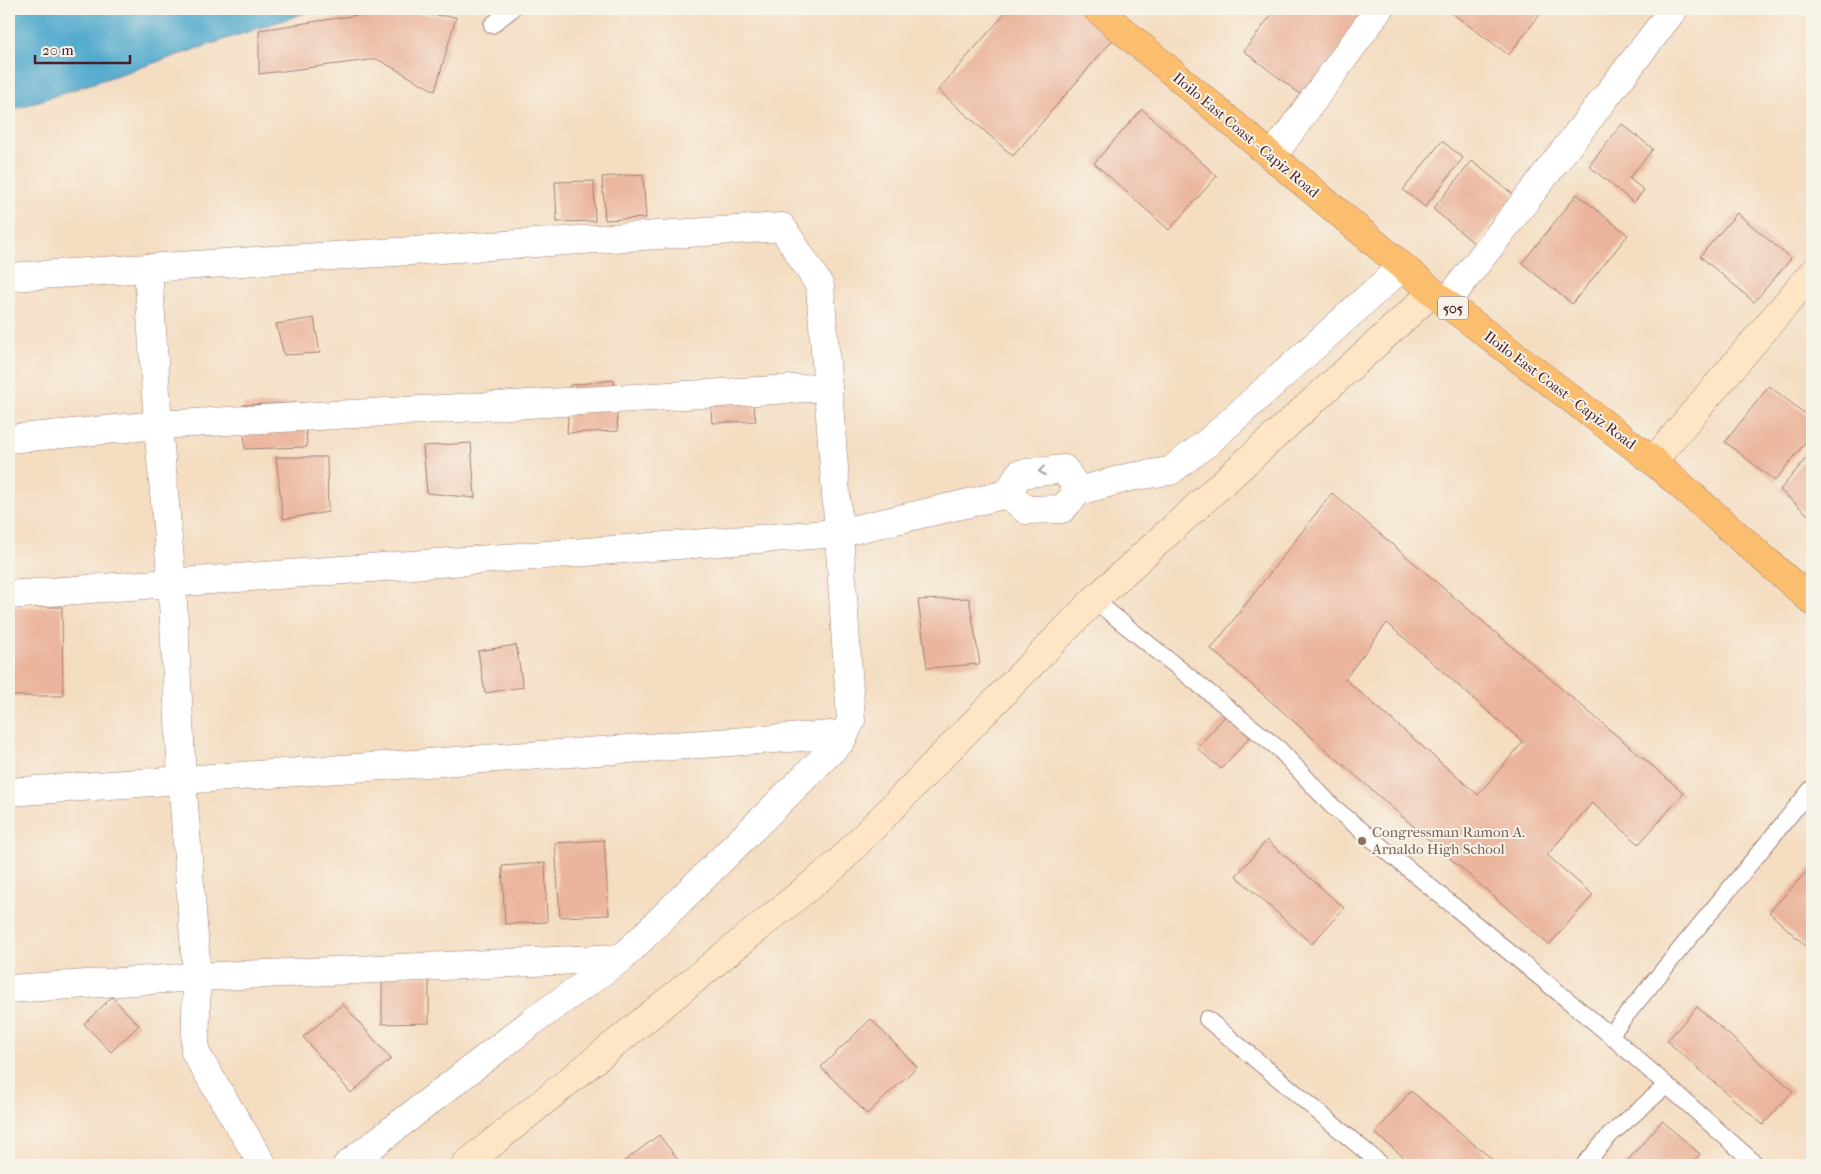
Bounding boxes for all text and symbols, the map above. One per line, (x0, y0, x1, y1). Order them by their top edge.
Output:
scale bar (35, 32, 130, 64)
text: 20 m (42, 41, 74, 59)
street label: Iloilo East Coast - Capiz Road (1169, 68, 1323, 202)
road number: 505 (1438, 296, 1468, 320)
street label: Iloilo East Coast - Capiz Road (1481, 327, 1640, 454)
one-way arrow (1037, 465, 1045, 476)
place label: Congressman Ramon A. Arnaldo High School (1371, 823, 1525, 858)
marker: Congressman Ramon A. Arnaldo High School (1356, 835, 1368, 847)

